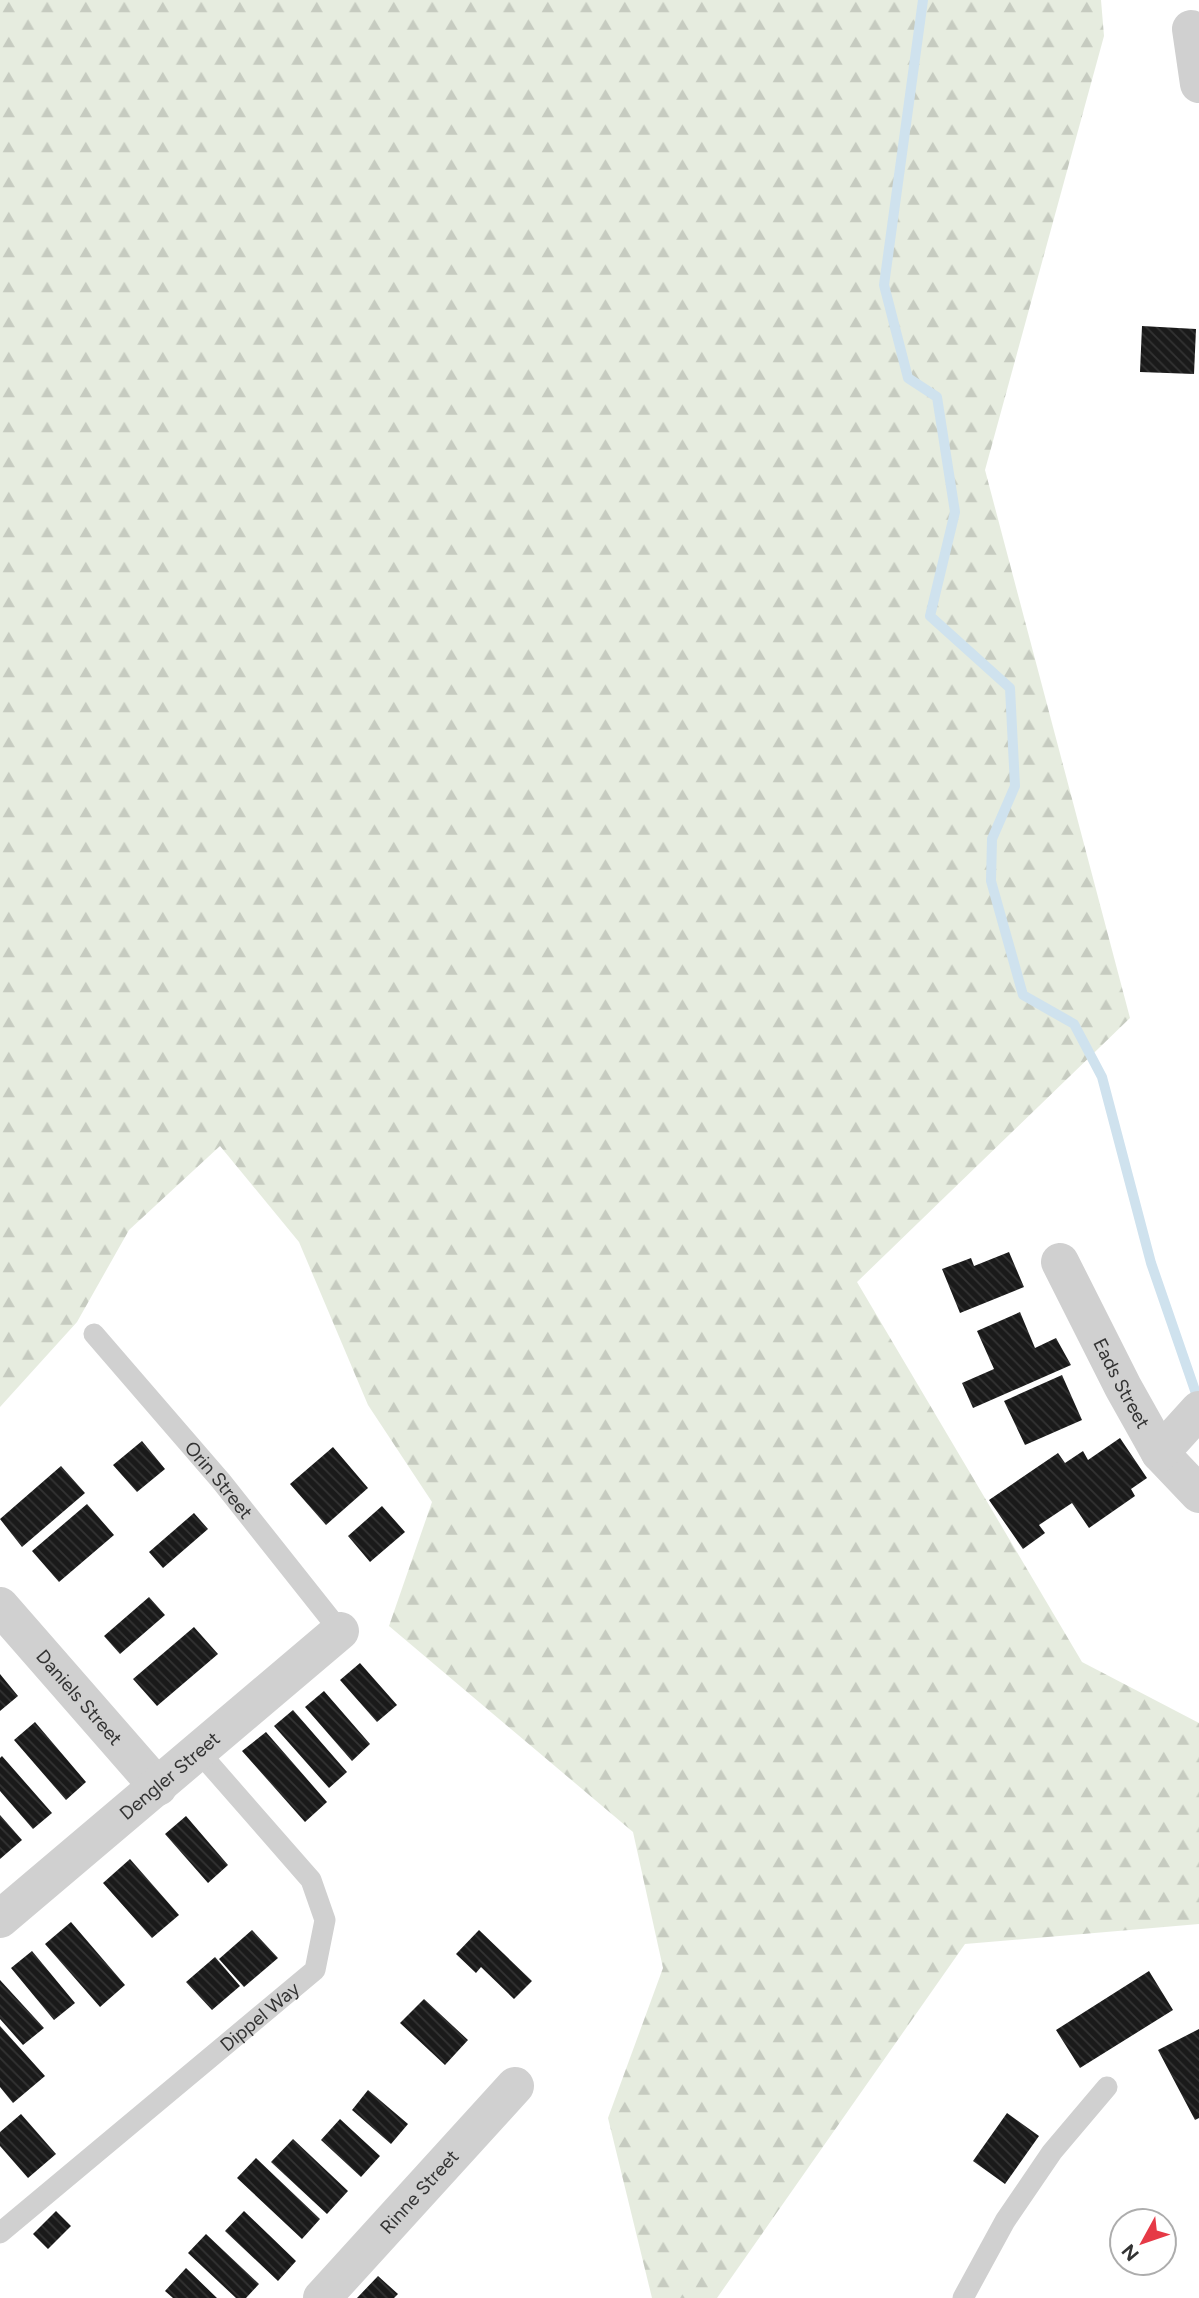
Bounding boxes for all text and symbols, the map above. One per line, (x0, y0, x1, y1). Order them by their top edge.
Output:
street label: Eads Street (1088, 1334, 1155, 1433)
street label: Orin Street (180, 1436, 257, 1524)
street label: Daniels Street (31, 1645, 127, 1750)
street label: Dengler Street (115, 1727, 225, 1825)
street label: Dippel Way (215, 1977, 304, 2056)
street label: Rinne Street (375, 2145, 463, 2239)
north arrow (1108, 2207, 1178, 2277)
text: N (1117, 2240, 1144, 2266)

